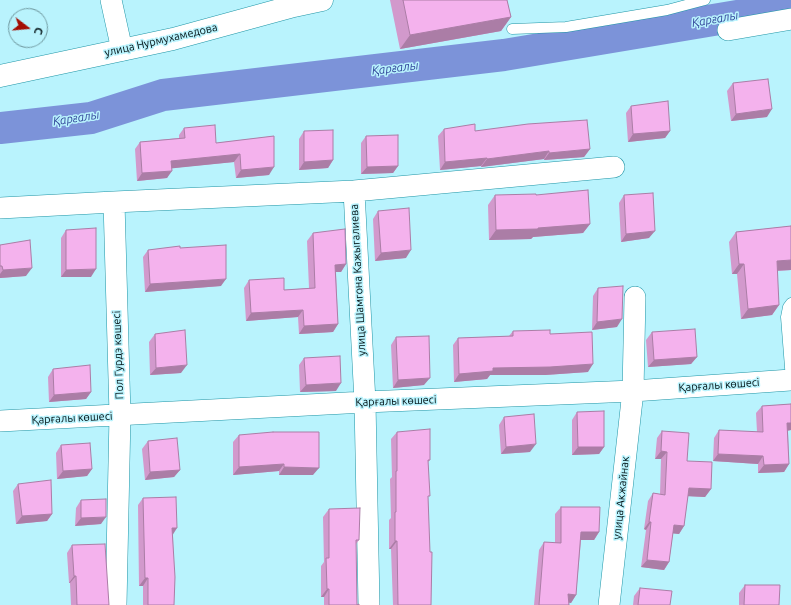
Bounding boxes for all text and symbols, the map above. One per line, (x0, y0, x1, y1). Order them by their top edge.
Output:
north arrow (8, 8, 48, 48)
water label: Қарғалы (691, 8, 739, 30)
street label: улица Нурмухамедова (103, 21, 219, 59)
text: С (32, 26, 45, 36)
water label: Қарғалы (371, 58, 419, 78)
water label: Қарғалы (52, 107, 100, 129)
street label: улица Шамгона Кажыгалиева (347, 204, 369, 356)
street label: Пол Гурдэ көшесі (110, 310, 126, 400)
street label: Қарғалы көшесі (678, 376, 760, 394)
street label: Қарғалы көшесі (355, 393, 437, 409)
street label: Қарғалы көшесі (31, 409, 113, 427)
street label: улица Акжайнак (610, 456, 632, 540)

